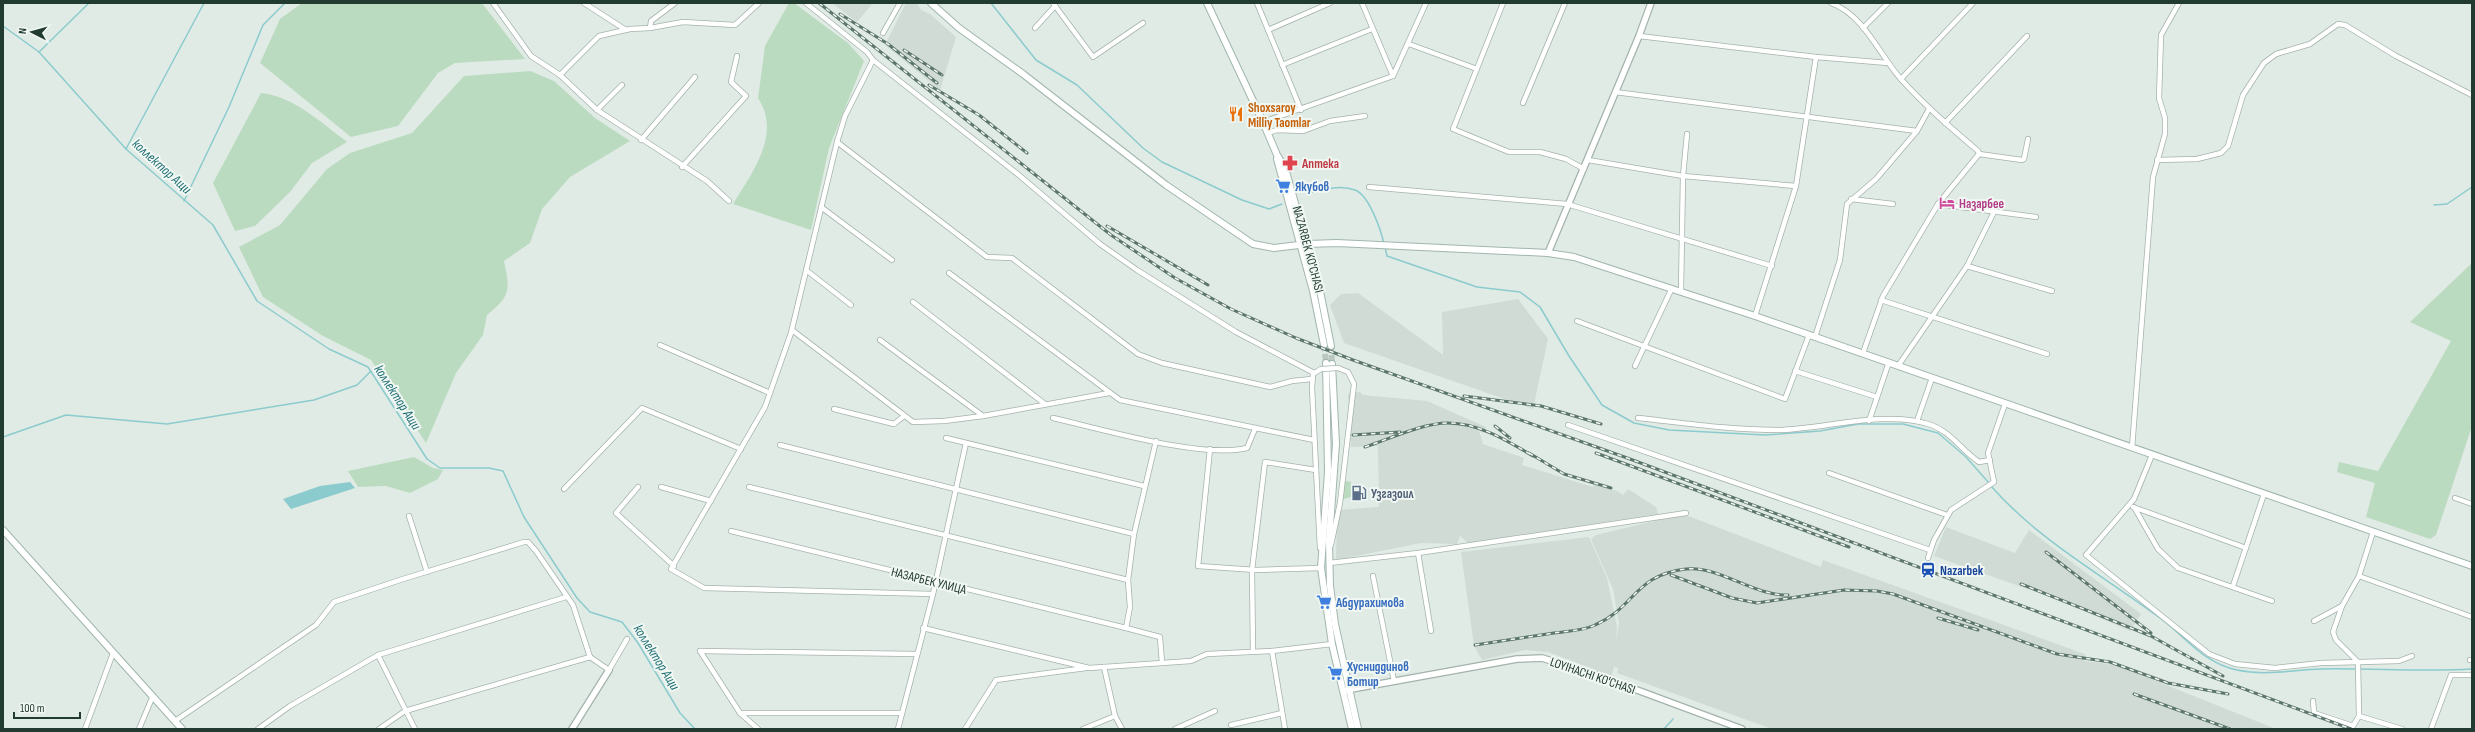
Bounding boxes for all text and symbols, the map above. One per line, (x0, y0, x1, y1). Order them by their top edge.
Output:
north arrow (12, 12, 52, 52)
text: N (16, 27, 29, 35)
place label: Shoxsaroy Milliy Taomlar (1248, 100, 1311, 131)
restaurant icon: Shoxsaroy Milliy Taomlar (1227, 105, 1245, 123)
water label: коллектор Ащи (128, 135, 195, 198)
pharmacy icon: Аптека (1281, 154, 1299, 172)
place label: Аптека (1301, 156, 1339, 172)
supermarket icon: Якубов (1274, 177, 1292, 195)
place label: Якубов (1295, 179, 1330, 195)
hotel icon: Назарбее (1938, 194, 1956, 212)
place label: Назарбее (1959, 196, 2004, 212)
street label: NAZARBEK KO'CHASI (1289, 204, 1327, 294)
water label: коллектор Ащи (370, 362, 425, 433)
fuel station icon: Узгазоил (1350, 484, 1368, 502)
place label: Узгазоил (1371, 486, 1414, 502)
station icon: Nazarbek (1919, 561, 1937, 579)
place label: Nazarbek (1940, 563, 1984, 579)
street label: НАЗАРБЕК УЛИЦА (889, 564, 969, 598)
supermarket icon: Абдурахимова (1315, 593, 1333, 611)
place label: Абдурахимова (1335, 595, 1404, 611)
water label: коллектор Ащи (630, 621, 684, 693)
street label: LOYIHACHI KO'CHASI (1548, 654, 1637, 698)
place label: Хусниддинов Ботир (1346, 659, 1409, 690)
supermarket icon: Хусниддинов Ботир (1326, 664, 1344, 682)
scale bar (14, 694, 80, 720)
text: 100 m (20, 701, 45, 716)

